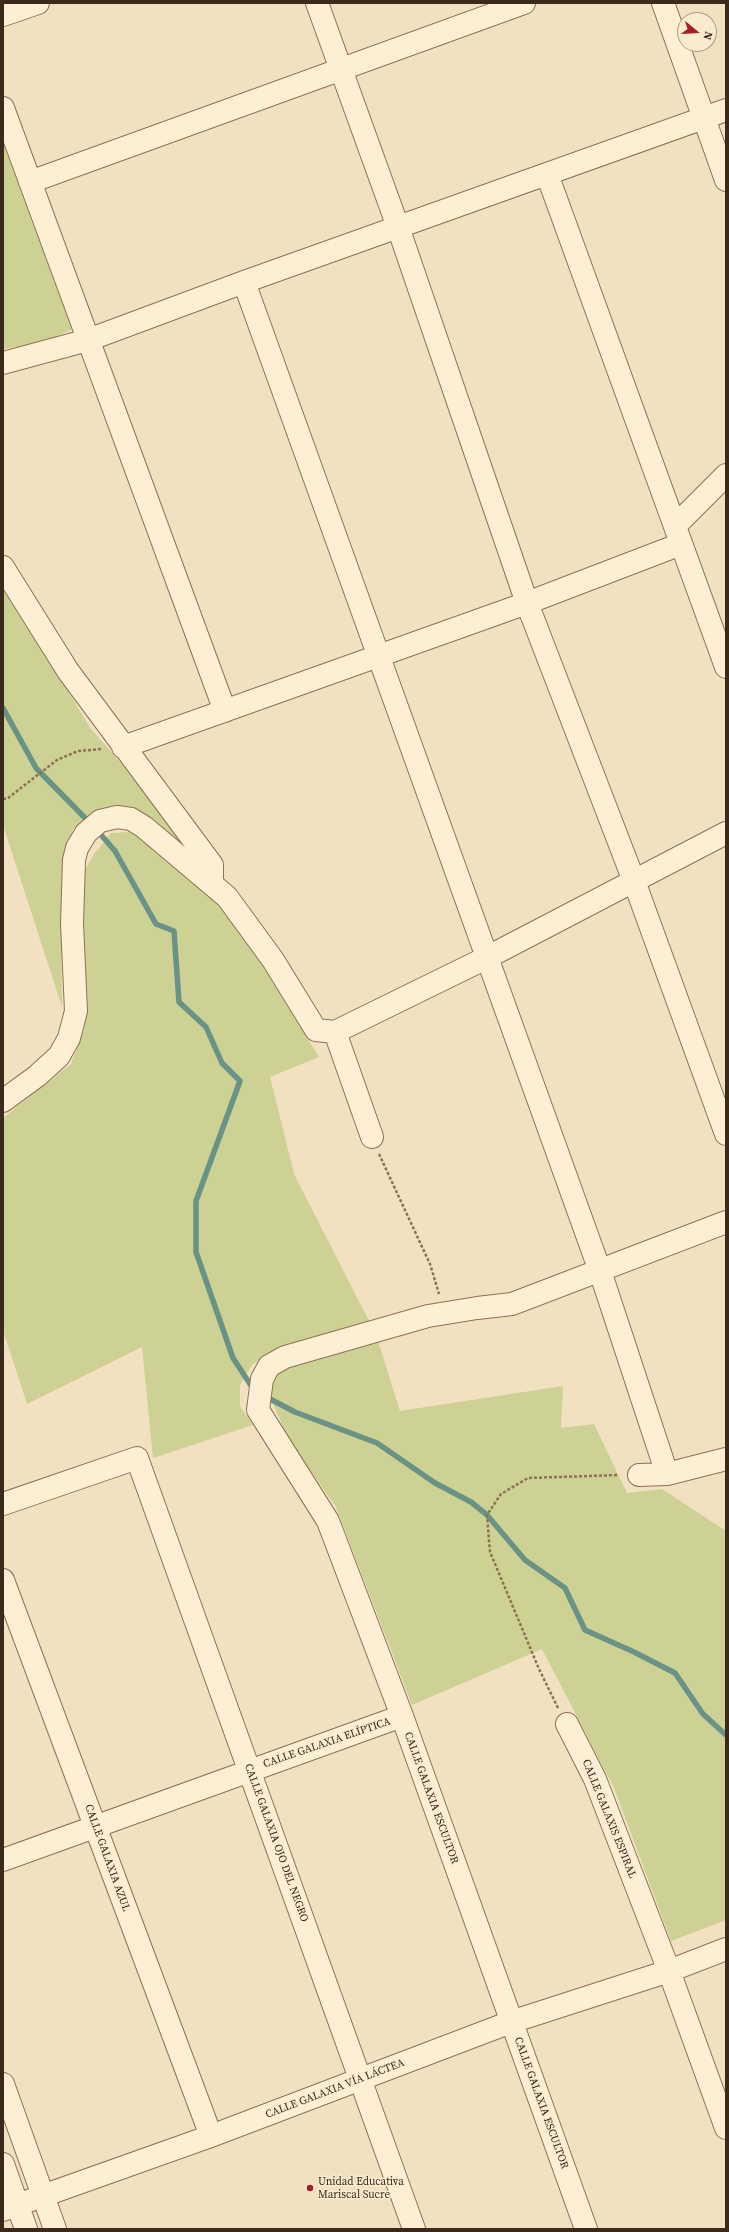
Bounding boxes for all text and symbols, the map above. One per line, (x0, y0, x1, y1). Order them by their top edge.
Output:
north arrow (677, 12, 717, 52)
text: N (700, 29, 716, 42)
street label: CALLE GALAXIA ELÍPTICA (262, 1715, 392, 1771)
street label: CALLE GALAXIA ESCULTOR (401, 1730, 461, 1866)
street label: CALLE GALAXIS ESPIRAL (579, 1757, 639, 1881)
street label: CALLE GALAXIA OJO DEL NEGRO (241, 1762, 311, 1924)
street label: CALLE GALAXIA AZUL (81, 1803, 133, 1913)
street label: CALLE GALAXIA ESCULTOR (511, 2035, 571, 2171)
street label: CALLE GALAXIA VÍA LÁCTEA (264, 2056, 406, 2122)
place label: Unidad Educativa Mariscal Sucre (318, 2175, 404, 2201)
marker: Unidad Educativa Mariscal Sucre (305, 2183, 315, 2193)

